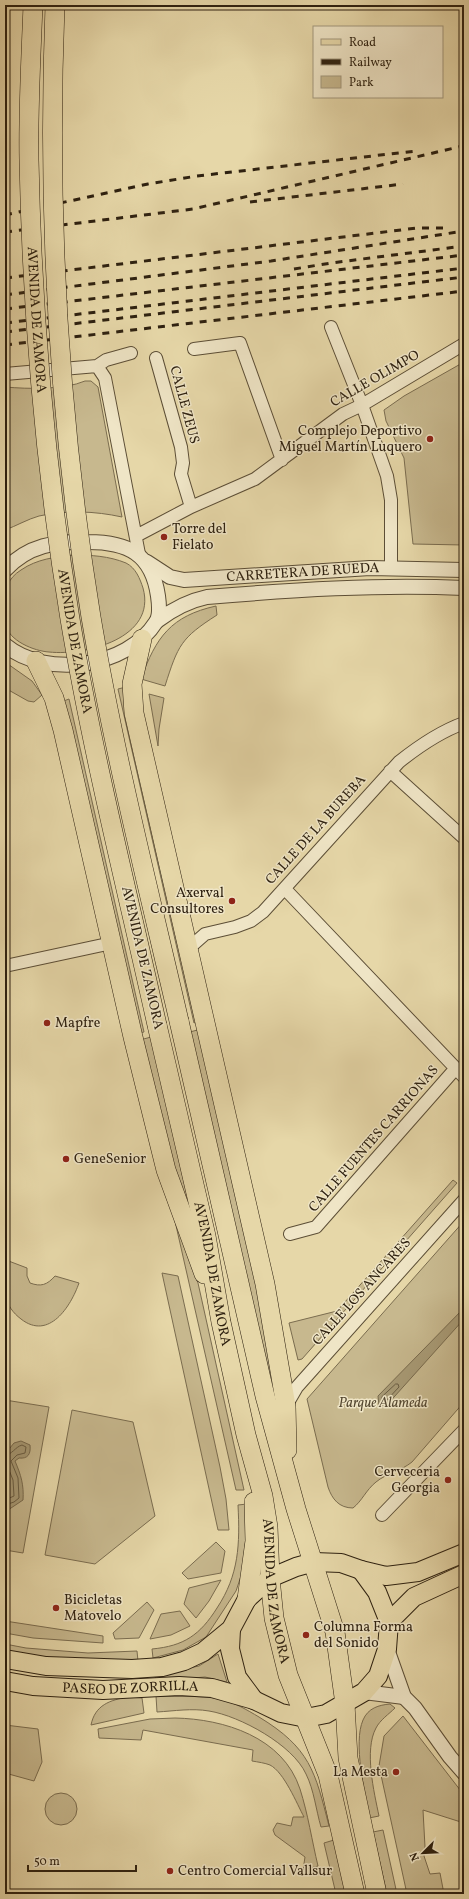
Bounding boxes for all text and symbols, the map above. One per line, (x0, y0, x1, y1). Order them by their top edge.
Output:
legend (313, 26, 443, 98)
text: Road (349, 35, 376, 51)
text: Railway (349, 55, 392, 71)
text: Park (349, 75, 374, 91)
street label: AVENIDA DE ZAMORA (22, 246, 51, 394)
street label: CALLE OLIMPO (327, 346, 423, 412)
street label: CALLE ZEUS (164, 364, 204, 446)
place label: Complejo Deportivo Miguel Martín Luquero (279, 422, 422, 457)
marker: Complejo Deportivo Miguel Martín Luquero (425, 434, 435, 444)
place label: Torre del Fielato (172, 520, 227, 555)
marker: Torre del Fielato (159, 532, 169, 542)
street label: CARRETERA DE RUEDA (226, 558, 380, 587)
street label: AVENIDA DE ZAMORA (53, 568, 97, 715)
street label: CALLE DE LA BUREBA (261, 771, 371, 889)
street label: AVENIDA DE ZAMORA (116, 884, 168, 1032)
place label: Axerval Consultores (150, 884, 224, 919)
marker: Axerval Consultores (227, 896, 237, 906)
place label: Mapfre (55, 1014, 101, 1033)
marker: Mapfre (42, 1018, 52, 1028)
street label: CALLE FUENTES CARRIONAS (305, 1061, 443, 1217)
place label: GeneSenior (74, 1150, 146, 1169)
marker: GeneSenior (61, 1154, 71, 1164)
street label: AVENIDA DE ZAMORA (189, 1200, 236, 1348)
street label: CALLE LOS ANCARES (308, 1234, 416, 1350)
park label: Parque Alameda (338, 1394, 428, 1413)
place label: Cerveceria Georgia (375, 1463, 440, 1498)
marker: Cerveceria Georgia (443, 1475, 453, 1485)
street label: AVENIDA DE ZAMORA (257, 1517, 294, 1666)
place label: Bicicletas Matovelo (64, 1591, 122, 1626)
marker: Bicicletas Matovelo (51, 1603, 61, 1613)
place label: Columna Forma del Sonido (314, 1618, 413, 1653)
marker: Columna Forma del Sonido (301, 1630, 311, 1640)
street label: PASEO DE ZORRILLA (62, 1676, 199, 1700)
place label: La Mesta (333, 1763, 388, 1782)
marker: La Mesta (391, 1767, 401, 1777)
north arrow (403, 1833, 443, 1873)
scale bar (28, 1847, 136, 1873)
text: N (407, 1850, 424, 1863)
text: 50 m (34, 1854, 60, 1870)
place label: Centro Comercial Vallsur (178, 1862, 332, 1881)
marker: Centro Comercial Vallsur (165, 1866, 175, 1876)

